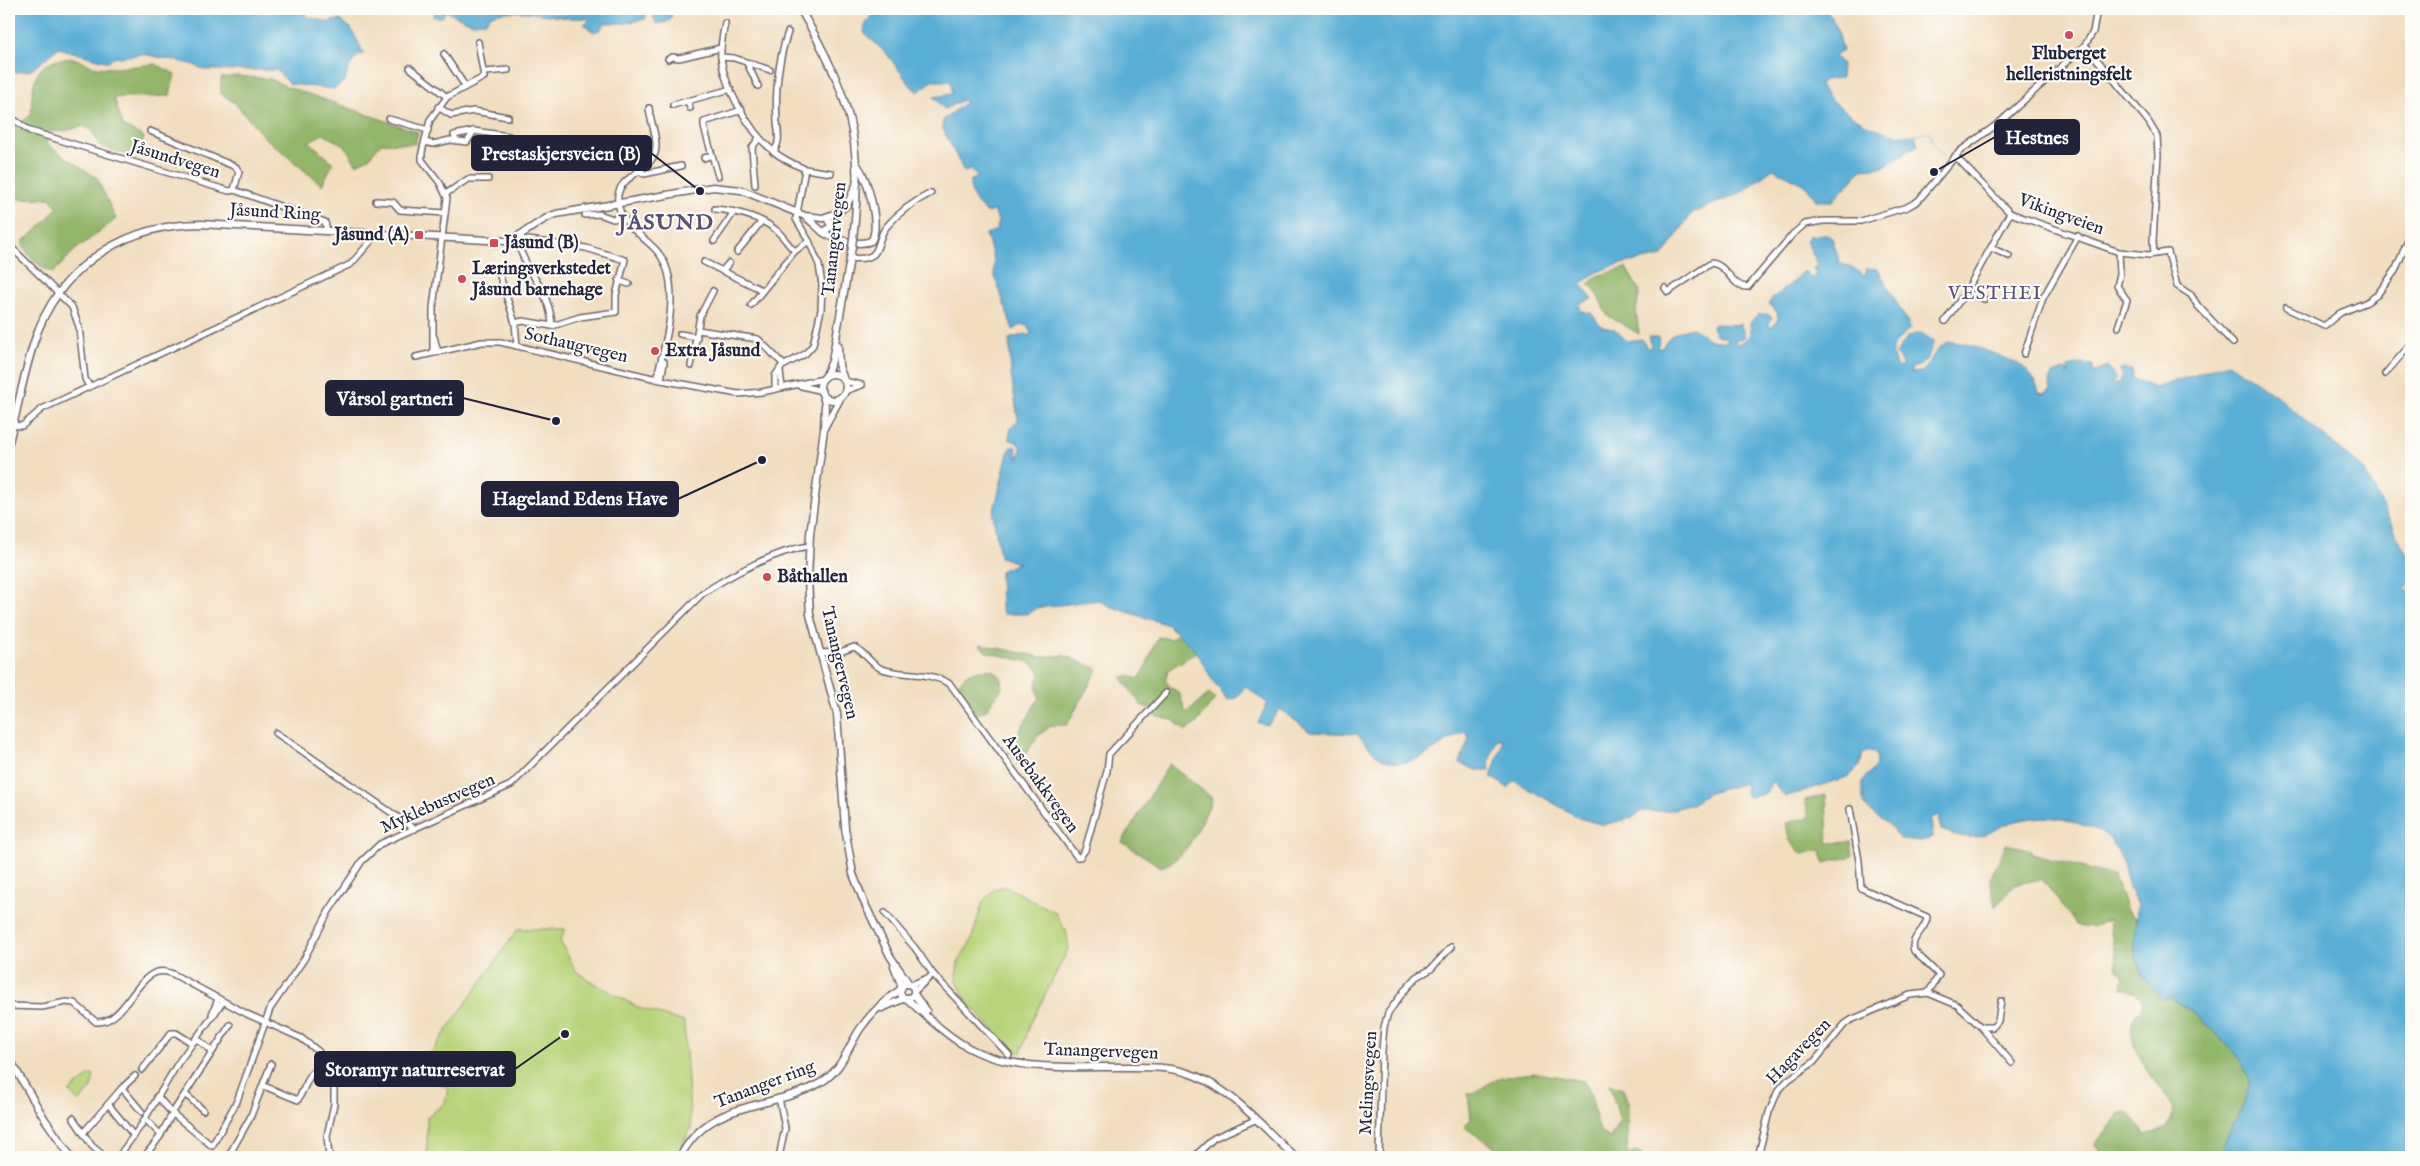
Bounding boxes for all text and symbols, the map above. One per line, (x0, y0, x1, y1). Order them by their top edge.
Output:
marker: Fluberget helleristningsfelt (2063, 29, 2075, 41)
place label: Fluberget helleristningsfelt (2005, 43, 2133, 87)
callout: Hestnes (1995, 120, 2079, 154)
text: Hestnes (2005, 127, 2069, 151)
street label: Jåsundvegen (125, 135, 223, 185)
callout: Prestaskjersveien (B) (472, 136, 651, 170)
text: Prestaskjersveien (B) (481, 143, 641, 167)
street label: Tanangervegen (818, 180, 852, 297)
street label: Vikingveien (2014, 189, 2107, 241)
street label: Jåsund Ring (227, 199, 321, 227)
district label: JÅSUND (615, 209, 714, 237)
place label: Jåsund (A) (332, 224, 409, 247)
marker: Jåsund (A) (413, 229, 425, 241)
place label: Jåsund (B) (502, 232, 579, 255)
marker: Jåsund (B) (488, 237, 500, 249)
place label: Læringsverkstedet Jåsund barnehage (470, 258, 612, 302)
marker: Læringsverkstedet Jåsund barnehage (456, 273, 468, 285)
district label: VESTHEI (1947, 282, 2042, 306)
street label: Sothaugvegen (522, 323, 630, 369)
place label: Extra Jåsund (665, 340, 761, 363)
marker: Extra Jåsund (649, 345, 661, 357)
callout: Vårsol gartneri (326, 381, 463, 415)
text: Vårsol gartneri (336, 388, 453, 412)
callout: Hageland Edens Have (482, 482, 678, 516)
text: Hageland Edens Have (492, 488, 668, 512)
place label: Båthallen (777, 566, 848, 589)
marker: Båthallen (761, 571, 773, 583)
street label: Tanangervegen (815, 604, 863, 722)
street label: Ausebakkvegen (996, 729, 1084, 838)
street label: Myklebustvegen (377, 768, 499, 840)
street label: Hagavegen (1761, 1013, 1837, 1090)
street label: Melingsvegen (1355, 1030, 1383, 1136)
street label: Tanangervegen (1043, 1039, 1159, 1066)
callout: Storamyr naturreservat (315, 1052, 515, 1086)
street label: Tananger ring (711, 1055, 819, 1115)
text: Storamyr naturreservat (325, 1059, 505, 1083)

